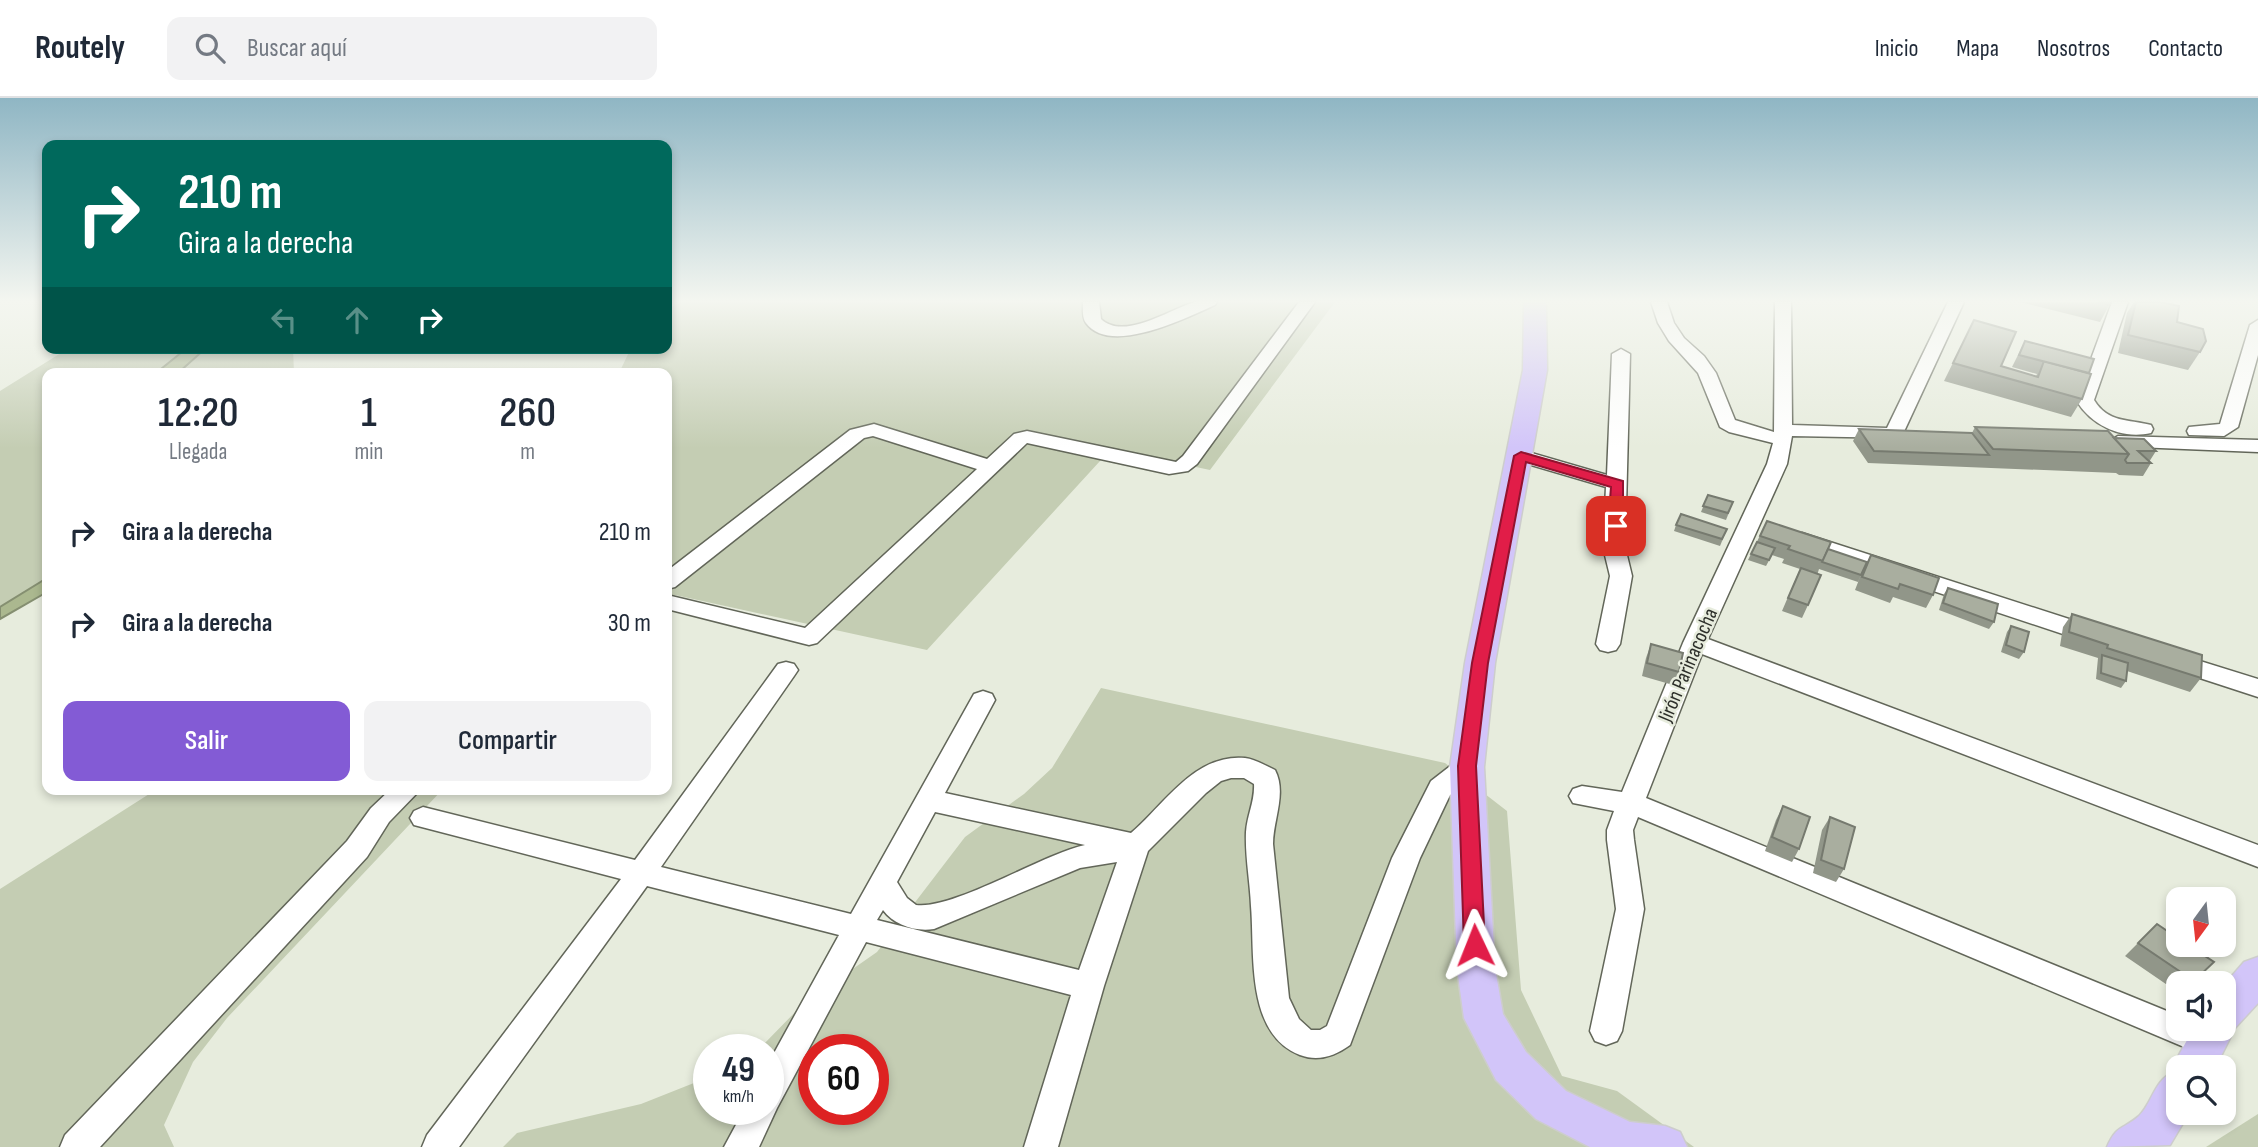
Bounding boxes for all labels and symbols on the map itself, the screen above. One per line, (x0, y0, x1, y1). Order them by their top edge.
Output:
pin (1586, 496, 1646, 556)
street label: Jirón Parinacocha (1652, 604, 1723, 727)
north arrow (2166, 887, 2236, 957)
position arrow (1438, 908, 1512, 982)
speed limit sign: 60 (798, 1034, 889, 1125)

